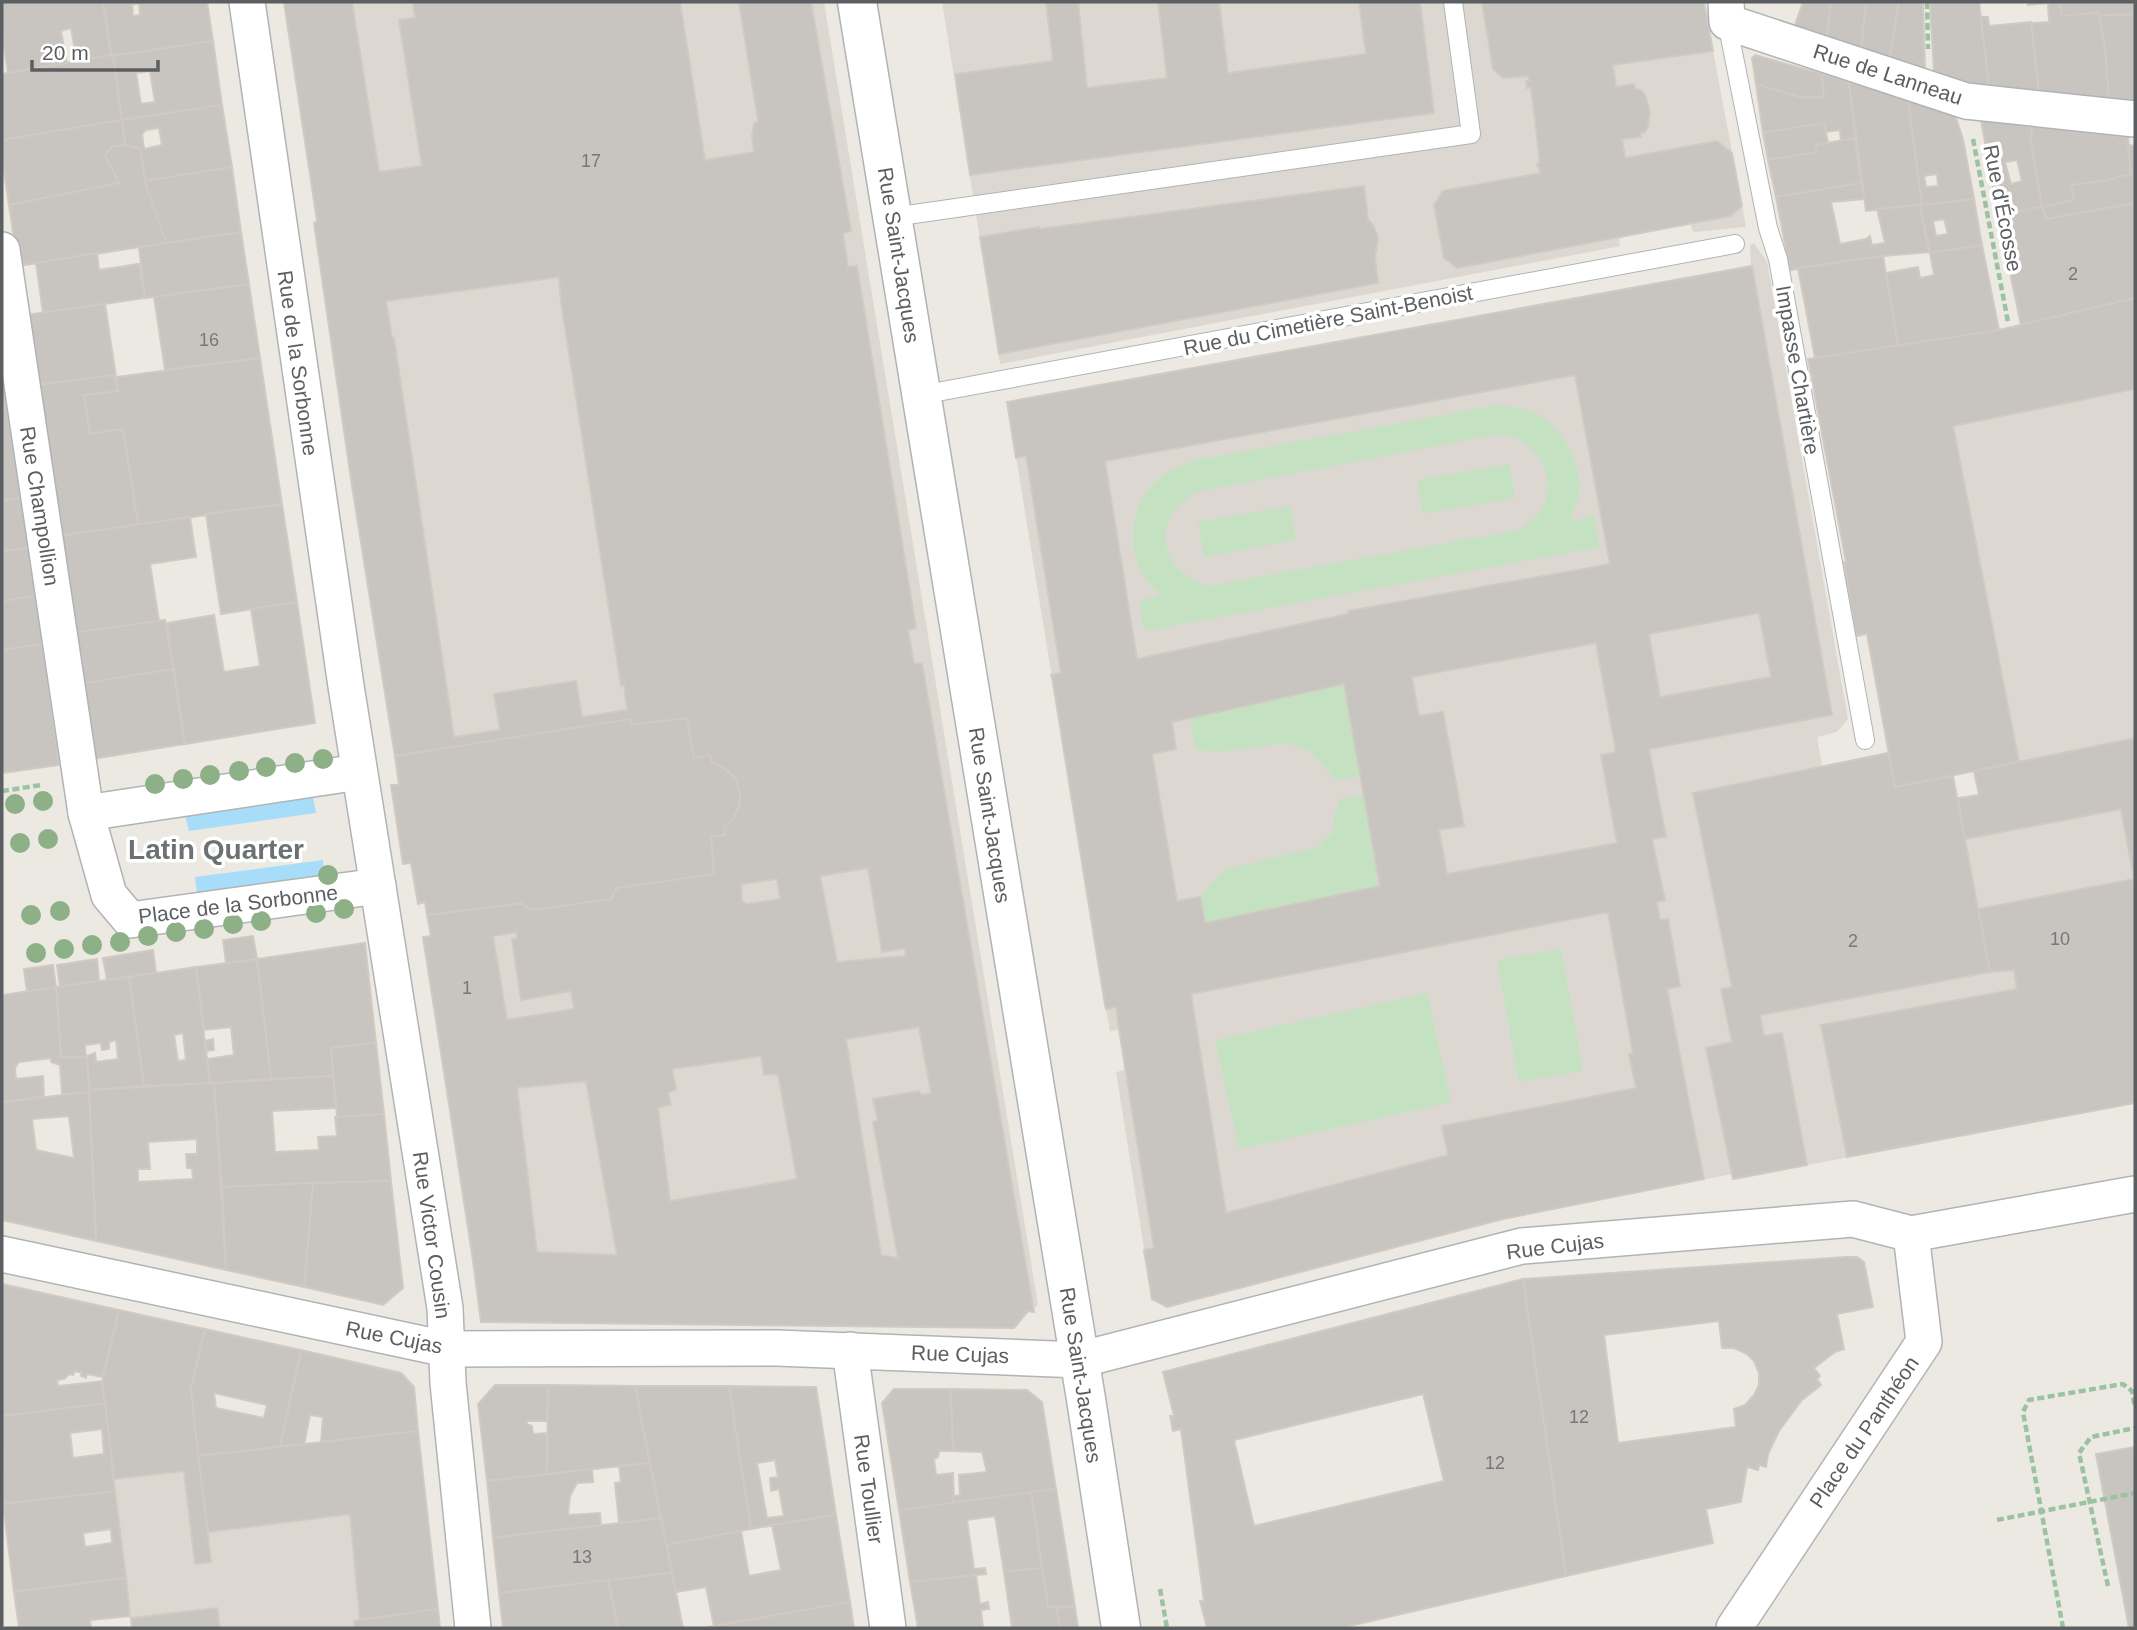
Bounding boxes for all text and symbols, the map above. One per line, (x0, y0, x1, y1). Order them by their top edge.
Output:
scale bar (32, 28, 158, 72)
street label: Rue de Lanneau (1811, 39, 1965, 109)
text: 20 m (42, 41, 89, 64)
street label: Rue d'Écosse (1979, 143, 2027, 273)
house number: 17 (581, 151, 601, 171)
street label: Rue Saint-Jacques (874, 166, 924, 344)
house number: 2 (2068, 264, 2078, 284)
street label: Rue de la Sorbonne (274, 269, 322, 457)
street label: Rue du Cimetière Saint-Benoist (1181, 281, 1475, 359)
street label: Impasse Chartière (1772, 284, 1824, 456)
house number: 16 (199, 330, 219, 350)
street label: Rue Champollion (16, 425, 64, 587)
street label: Rue Saint-Jacques (965, 726, 1015, 904)
district label: Latin Quarter (128, 834, 304, 865)
street label: Place de la Sorbonne (137, 880, 339, 928)
house number: 10 (2050, 929, 2070, 949)
house number: 2 (1848, 931, 1858, 951)
house number: 1 (462, 978, 472, 998)
street label: Rue Victor Cousin (409, 1150, 455, 1320)
street label: Rue Cujas (1505, 1229, 1605, 1263)
street label: Rue Saint-Jacques (1056, 1286, 1106, 1464)
street label: Rue Cujas (344, 1316, 444, 1358)
street label: Rue Cujas (911, 1341, 1009, 1367)
street label: Place du Panthéon (1805, 1352, 1923, 1512)
house number: 12 (1569, 1407, 1589, 1427)
street label: Rue Toullier (850, 1433, 888, 1545)
house number: 12 (1485, 1453, 1505, 1473)
house number: 13 (572, 1547, 592, 1567)

